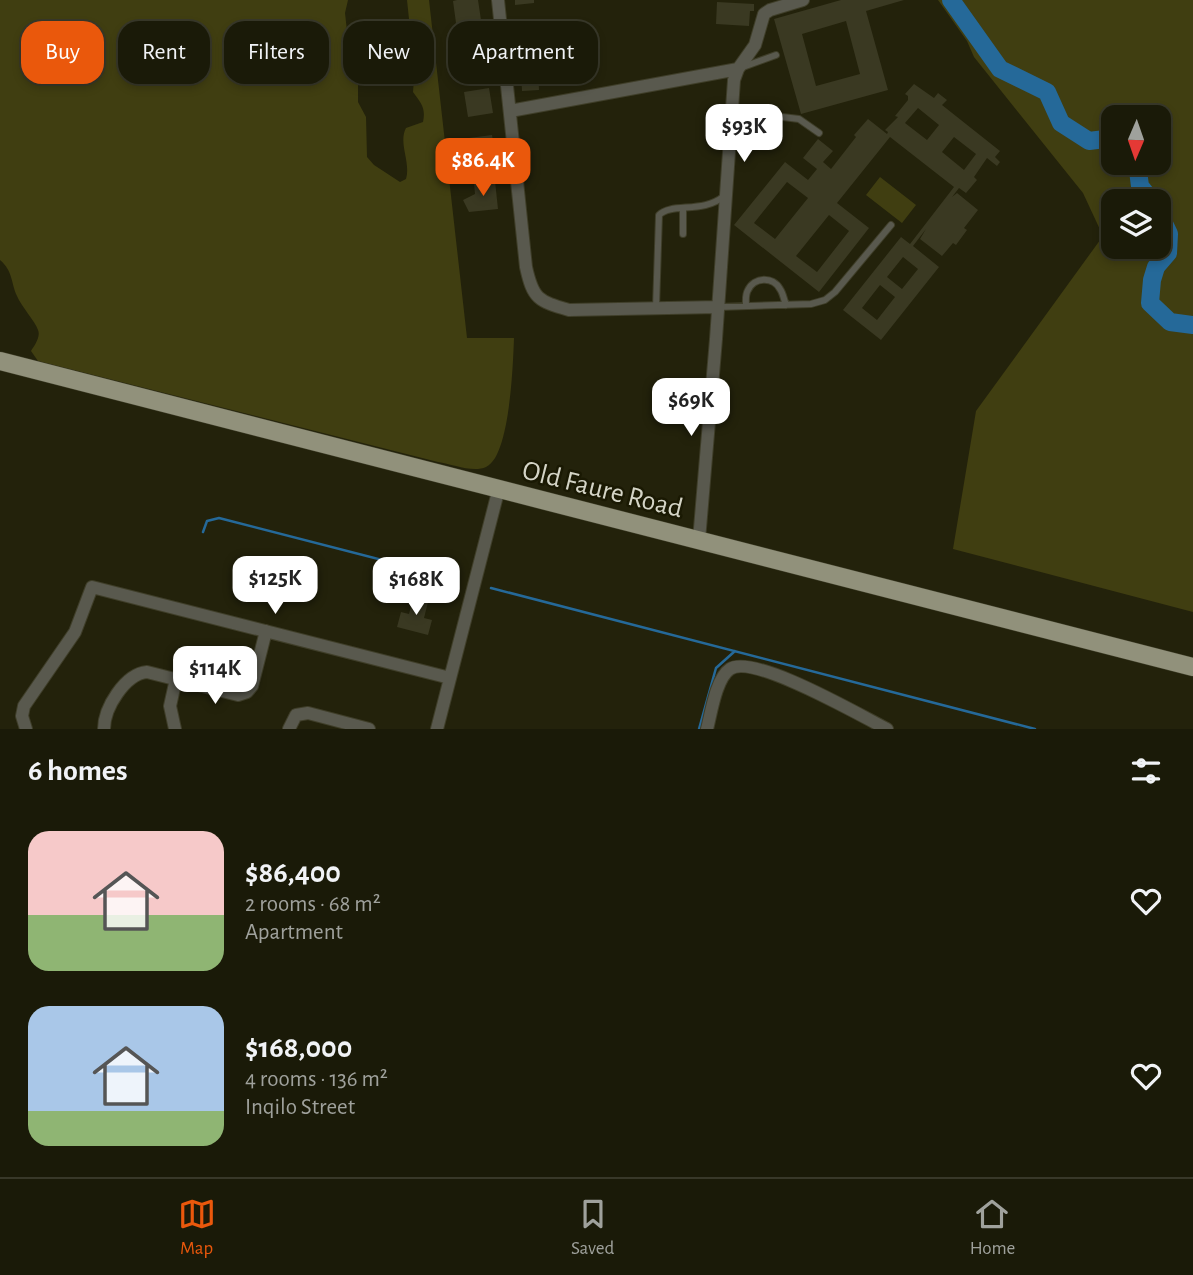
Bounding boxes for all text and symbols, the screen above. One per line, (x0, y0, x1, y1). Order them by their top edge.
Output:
chip: Buy (21, 21, 104, 84)
chip: Rent (118, 21, 210, 84)
chip: Filters (224, 21, 329, 84)
chip: New (343, 21, 434, 84)
chip: Apartment (448, 21, 598, 84)
pin: $93K (703, 104, 785, 164)
north arrow (1101, 105, 1171, 175)
map controls (1101, 105, 1171, 259)
text: $93K (722, 115, 766, 138)
pin: $86.4K (426, 138, 540, 198)
text: $86.4K (451, 149, 515, 172)
button: layers (1101, 189, 1171, 259)
pin: $69K (650, 378, 732, 438)
text: $69K (668, 389, 714, 412)
street label: Old Faure Road (519, 456, 686, 523)
pin: $125K (226, 556, 324, 616)
pin: $168K (367, 558, 465, 617)
text: $125K (249, 567, 301, 590)
text: $168K (389, 568, 443, 591)
pin: $114K (166, 646, 264, 706)
text: $114K (189, 657, 241, 680)
icon: filters (1127, 752, 1165, 790)
text: 6 homes (28, 756, 128, 786)
text: $86,400 (245, 858, 341, 888)
icon: home (84, 859, 168, 943)
icon: heart (1127, 882, 1165, 920)
text: 2 rooms · 68 m² (245, 893, 381, 916)
text: Apartment (245, 921, 343, 944)
text: $168,000 (245, 1033, 352, 1063)
icon: home (84, 1034, 168, 1118)
icon: heart (1127, 1057, 1165, 1095)
text: 4 rooms · 136 m² (245, 1068, 388, 1091)
text: Inqilo Street (245, 1096, 355, 1119)
tab: Map (178, 1195, 216, 1260)
tab: Saved (571, 1195, 614, 1260)
tab: Home (970, 1195, 1015, 1260)

